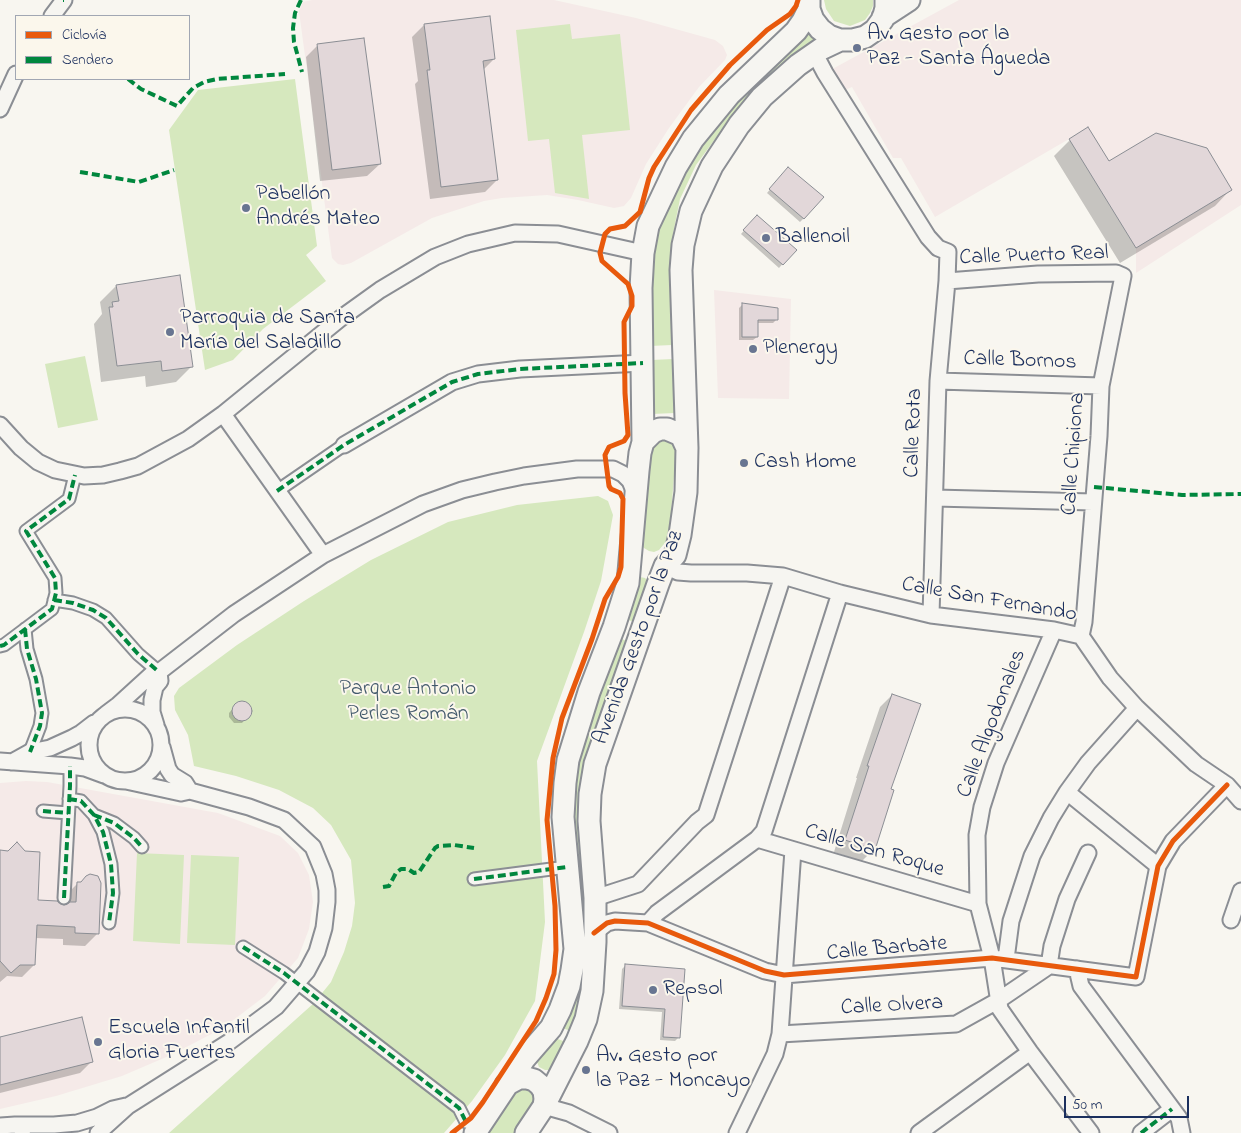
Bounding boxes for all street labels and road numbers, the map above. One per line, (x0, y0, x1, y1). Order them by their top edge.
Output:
street label: Calle Puerto Real (959, 241, 1109, 273)
street label: Calle Bornos (963, 347, 1077, 377)
street label: Calle Rota (900, 388, 930, 478)
street label: Calle Chipiona (1058, 392, 1092, 516)
street label: Avenida Gesto por la Paz (589, 527, 691, 749)
street label: Calle San Fernando (899, 573, 1079, 629)
street label: Calle Algodonales (953, 646, 1033, 802)
street label: Calle San Roque (801, 819, 947, 885)
street label: Calle Barbate (826, 932, 948, 968)
street label: Calle Olvera (840, 991, 944, 1023)

